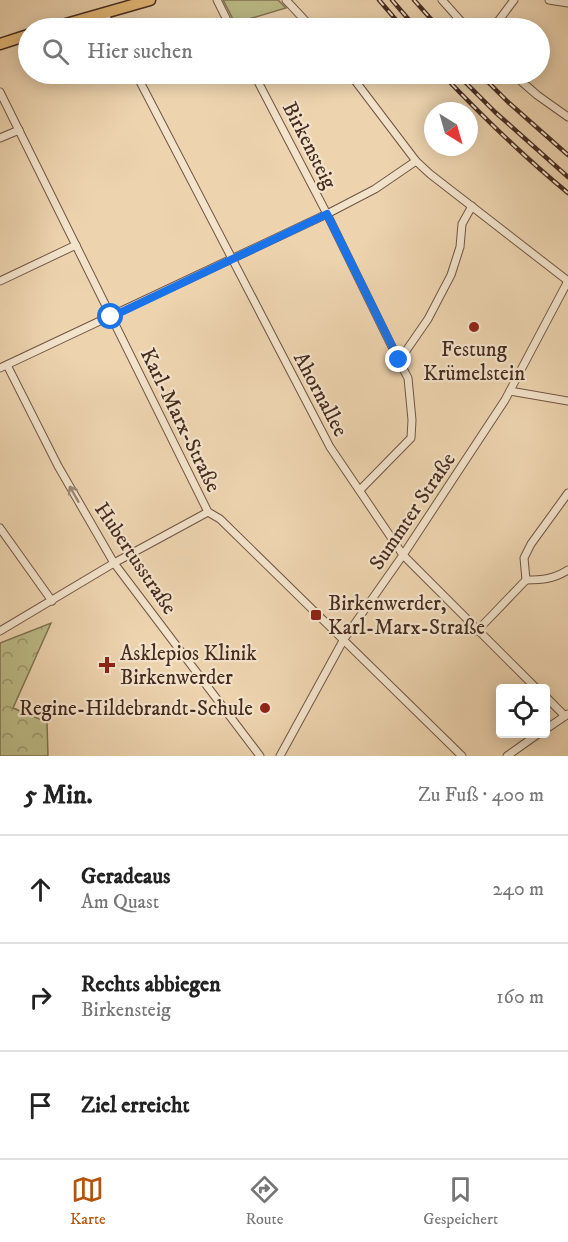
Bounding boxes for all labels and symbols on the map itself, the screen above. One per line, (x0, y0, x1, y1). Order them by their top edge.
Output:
street label: Birkensteig (276, 98, 342, 194)
north arrow (424, 102, 478, 156)
route start (97, 303, 123, 329)
marker: Festung Krümelstein (467, 320, 481, 334)
place label: Festung Krümelstein (423, 337, 525, 387)
street label: Karl-Marx-Straße (134, 344, 226, 497)
route end (385, 346, 411, 372)
street label: Ahornallee (287, 348, 353, 441)
street label: Summter Straße (364, 448, 462, 575)
one-way arrow (68, 486, 80, 503)
street label: Hubertusstraße (88, 498, 182, 620)
place label: Birkenwerder, Karl-Marx-Straße (328, 591, 485, 641)
marker: Birkenwerder, Karl-Marx-Straße (309, 608, 323, 622)
place label: Asklepios Klinik Birkenwerder (120, 641, 257, 691)
marker: Asklepios Klinik Birkenwerder (98, 656, 116, 674)
place label: Regine-Hildebrandt-Schule (19, 696, 253, 722)
marker: Regine-Hildebrandt-Schule (258, 701, 272, 715)

